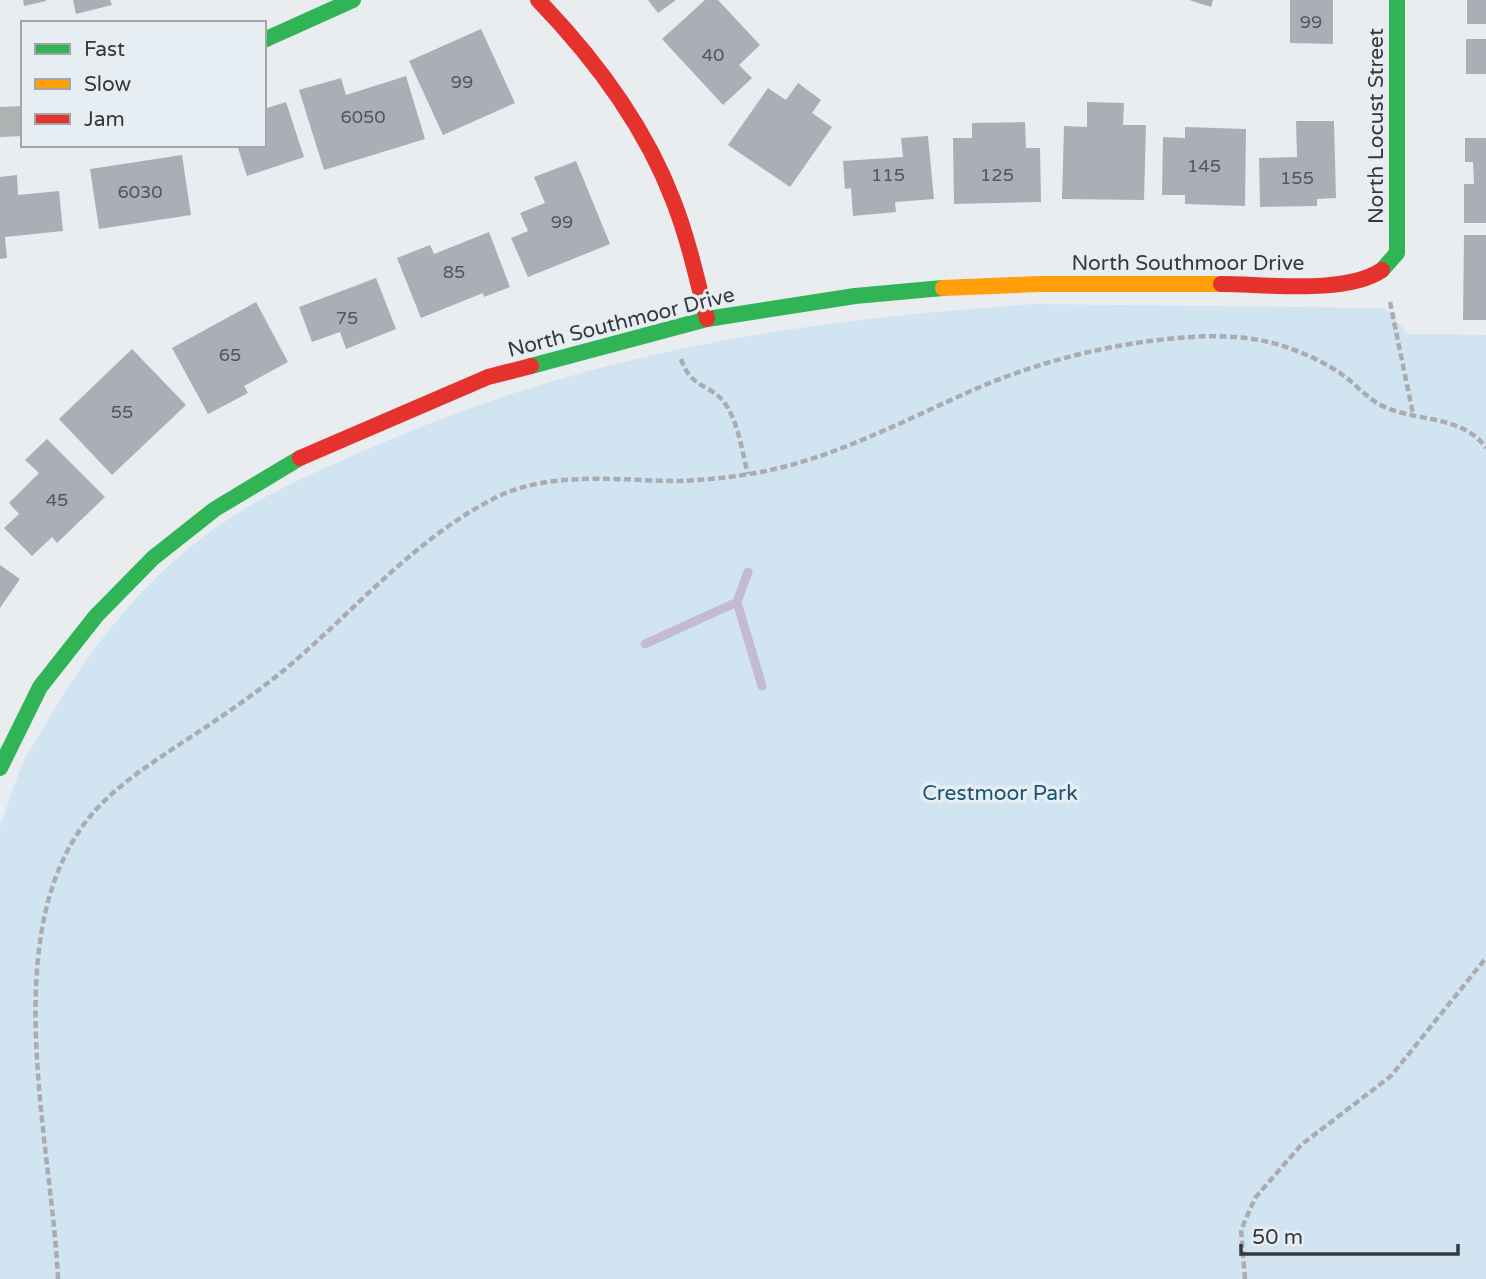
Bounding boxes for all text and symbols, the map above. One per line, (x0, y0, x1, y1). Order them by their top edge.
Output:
house number: 99 (1300, 11, 1322, 33)
legend (21, 21, 266, 147)
street label: North Locust Street (1364, 28, 1389, 224)
text: Fast (84, 37, 125, 62)
house number: 40 (702, 44, 724, 66)
house number: 99 (451, 71, 473, 93)
text: Slow (84, 72, 132, 97)
house number: 6050 (340, 106, 386, 128)
text: Jam (84, 107, 125, 132)
house number: 145 (1187, 155, 1221, 177)
house number: 115 (871, 164, 905, 186)
house number: 125 (980, 164, 1014, 186)
house number: 155 (1280, 167, 1314, 189)
house number: 6030 (117, 181, 163, 203)
house number: 99 (551, 211, 573, 233)
street label: North Southmoor Drive (1072, 251, 1305, 276)
house number: 85 (443, 261, 465, 283)
street label: North Southmoor Drive (505, 282, 737, 363)
house number: 75 (336, 307, 358, 329)
house number: 65 (219, 344, 241, 366)
house number: 55 (111, 401, 133, 423)
house number: 45 (46, 489, 68, 511)
park label: Crestmoor Park (922, 781, 1078, 806)
scale bar (1241, 1212, 1458, 1256)
text: 50 m (1252, 1225, 1303, 1250)

